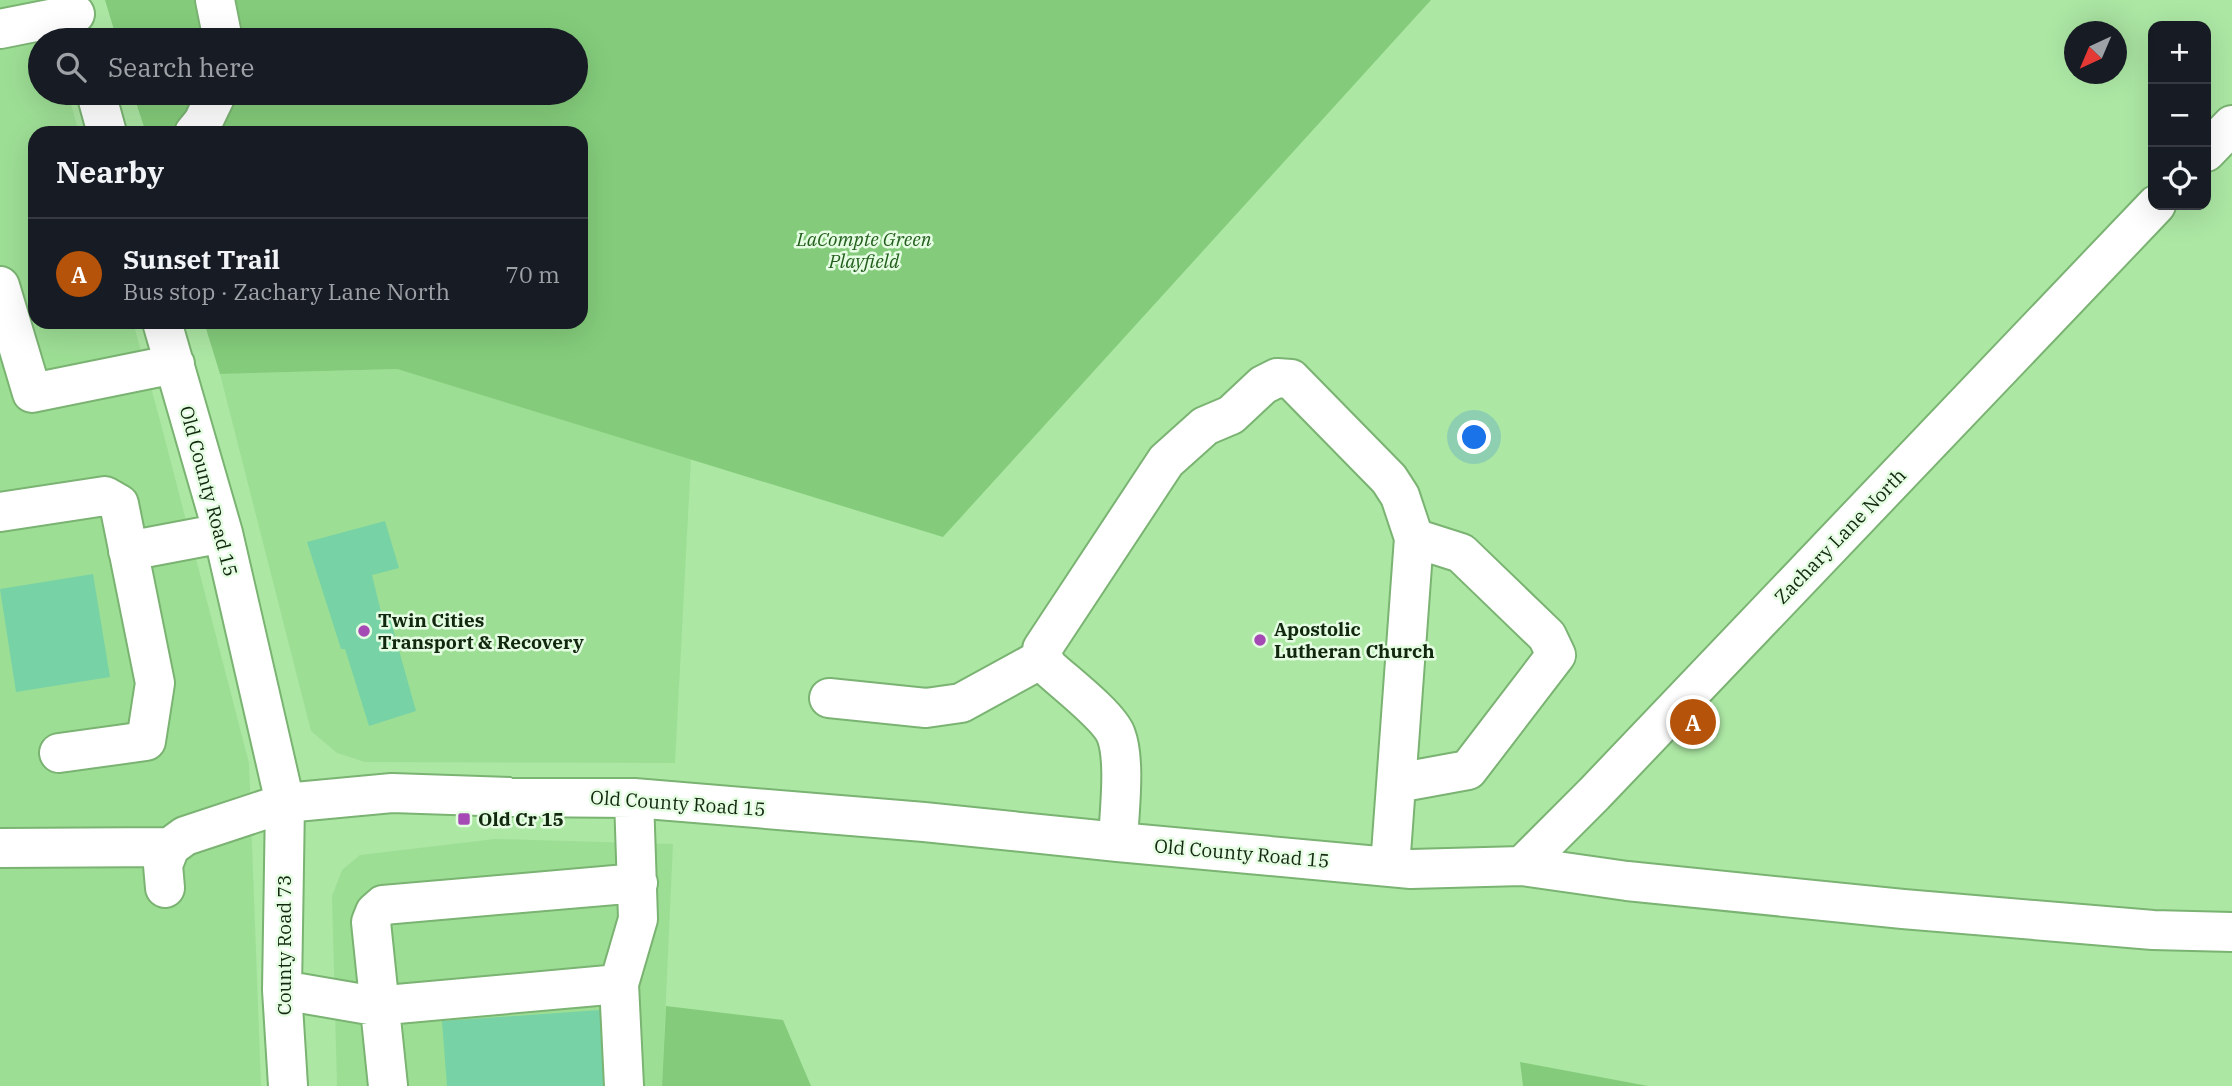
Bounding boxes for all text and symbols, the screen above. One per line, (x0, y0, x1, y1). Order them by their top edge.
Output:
north arrow (2064, 21, 2127, 84)
map controls (2148, 21, 2211, 210)
button: + (2148, 21, 2211, 84)
search box (28, 28, 588, 105)
icon: search (52, 48, 90, 86)
text: Search here (108, 50, 254, 84)
button: − (2148, 84, 2211, 147)
button: locate (2148, 147, 2211, 210)
text: Nearby (56, 152, 164, 191)
park label: LaCompte Green Playfield (796, 227, 932, 273)
text: Sunset Trail (123, 242, 280, 276)
text: A (71, 259, 87, 289)
text: 70 m (505, 259, 560, 289)
text: Bus stop · Zachary Lane North (123, 276, 450, 306)
street label: Old County Road 15 (175, 403, 243, 579)
your location (1457, 420, 1491, 454)
street label: Zachary Lane North (1769, 463, 1911, 609)
place label: Twin Cities Transport & Recovery (378, 608, 584, 654)
place label: Apostolic Lutheran Church (1274, 617, 1435, 663)
marker: Twin Cities Transport & Recovery (356, 623, 372, 639)
marker: Apostolic Lutheran Church (1252, 632, 1268, 648)
pin: A (1670, 696, 1716, 748)
street label: Old County Road 15 (589, 785, 767, 821)
place label: Old Cr 15 (478, 807, 564, 831)
marker: Old Cr 15 (456, 811, 472, 827)
street label: Old County Road 15 (1153, 833, 1331, 873)
street label: County Road 73 (272, 875, 296, 1015)

